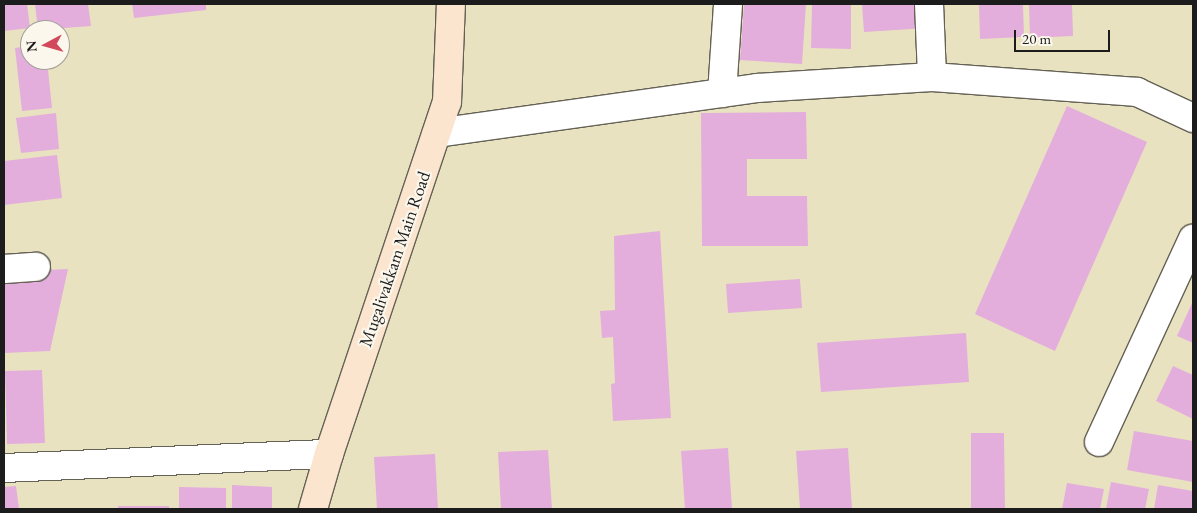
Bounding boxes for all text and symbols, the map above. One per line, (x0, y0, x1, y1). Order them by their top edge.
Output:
north arrow (20, 20, 70, 70)
scale bar (1017, 20, 1113, 52)
text: 20 m (1022, 29, 1051, 48)
text: N (22, 40, 41, 53)
street label: Mugalivakkam Main Road (355, 168, 435, 350)

